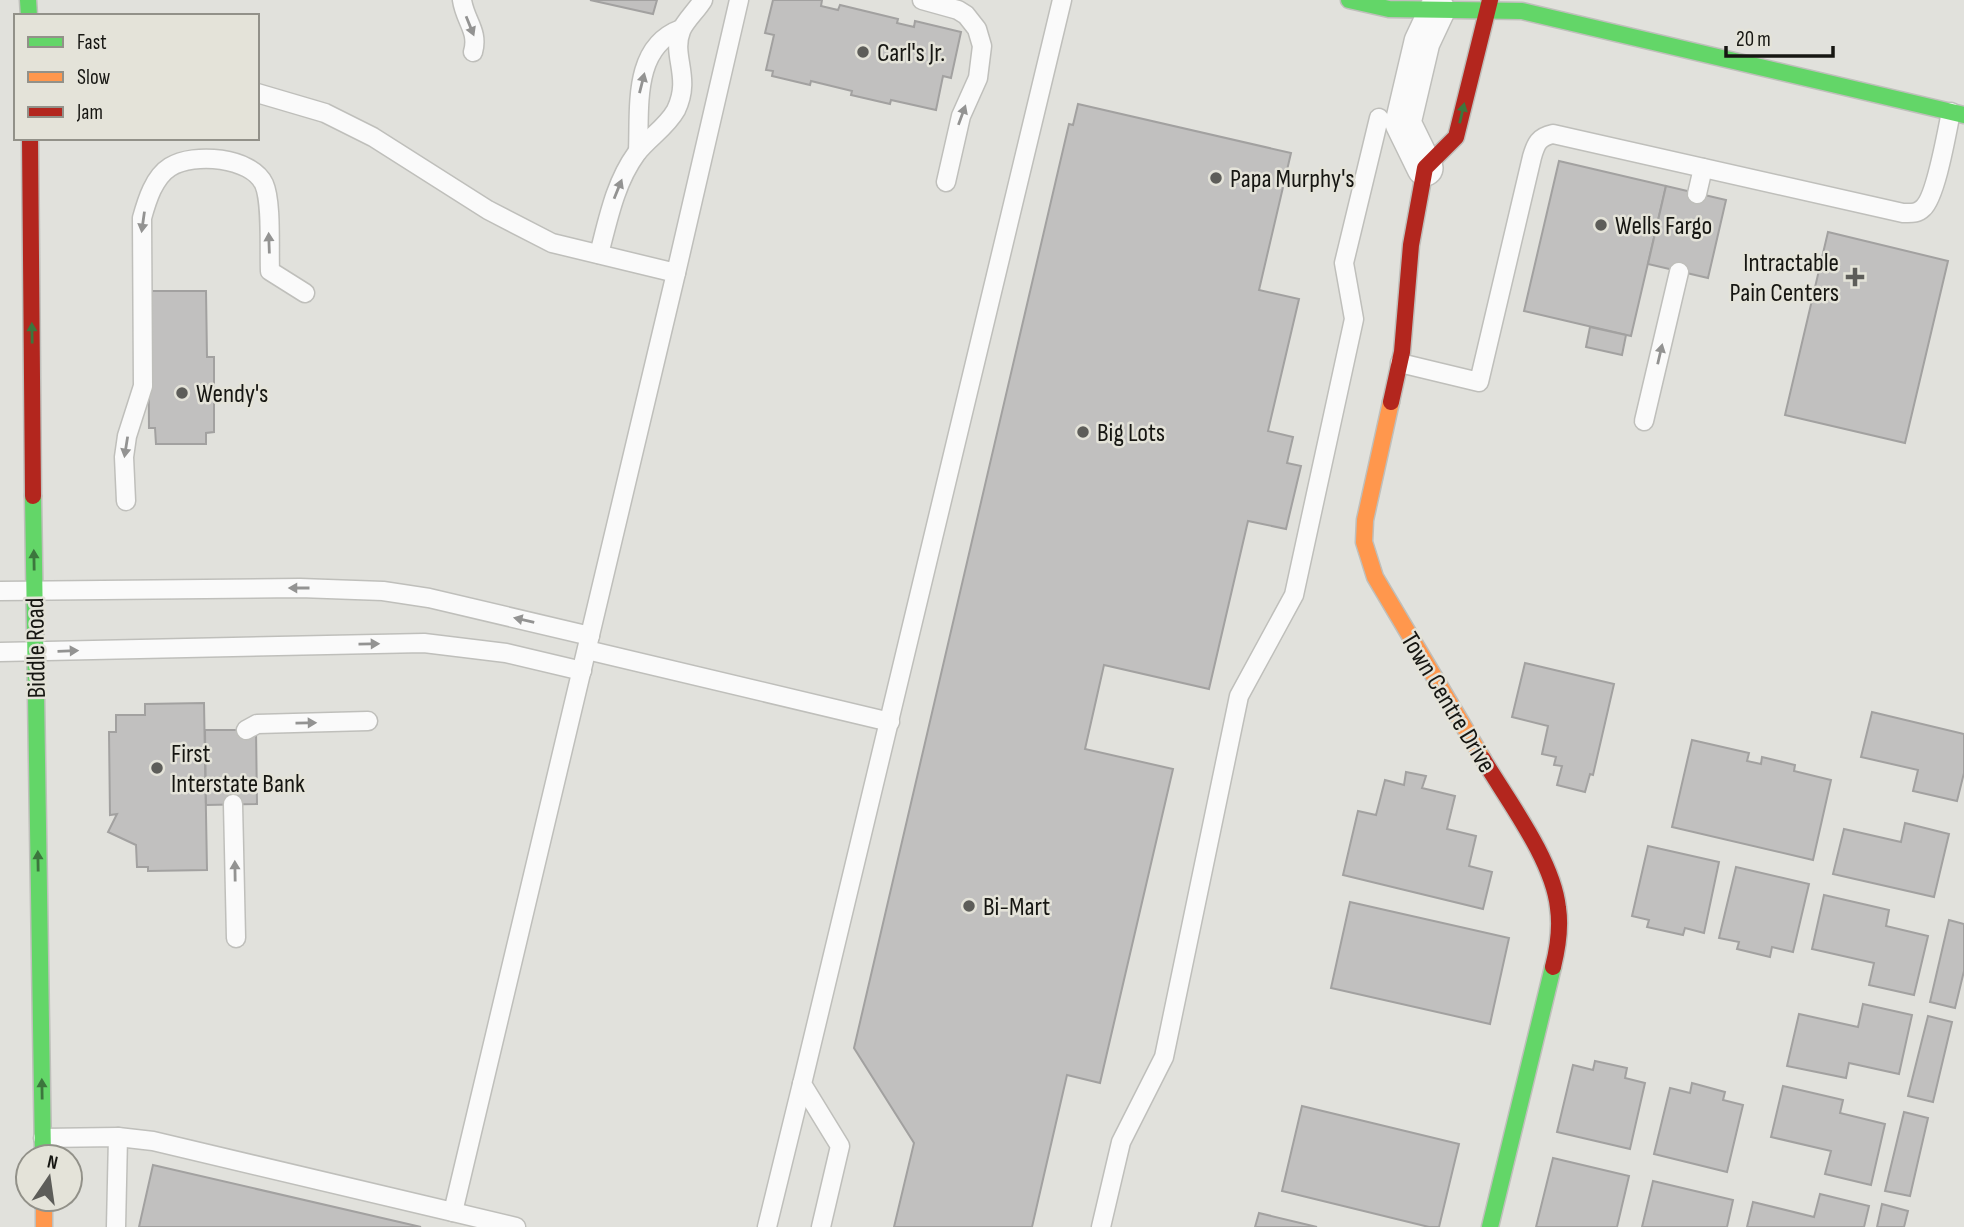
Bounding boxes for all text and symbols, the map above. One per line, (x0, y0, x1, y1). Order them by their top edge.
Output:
legend (14, 14, 259, 140)
scale bar (1726, 14, 1833, 58)
one-way arrow (465, 16, 476, 37)
text: 20 m (1736, 27, 1771, 52)
text: Fast (77, 30, 107, 55)
place label: Carl's Jr. (877, 38, 945, 69)
marker: Carl's Jr. (855, 44, 871, 60)
text: Slow (77, 65, 111, 90)
one-way arrow (637, 72, 648, 94)
text: Jam (76, 100, 103, 125)
one-way arrow (1457, 102, 1468, 124)
one-way arrow (957, 105, 968, 126)
place label: Papa Murphy's (1230, 164, 1355, 195)
marker: Papa Murphy's (1208, 170, 1224, 186)
one-way arrow (612, 178, 623, 199)
one-way arrow (137, 211, 148, 233)
place label: Wells Fargo (1615, 211, 1712, 242)
marker: Wells Fargo (1593, 217, 1609, 233)
one-way arrow (264, 232, 275, 254)
place label: Intractable Pain Centers (1730, 248, 1839, 309)
marker: Intractable Pain Centers (1845, 267, 1865, 287)
one-way arrow (26, 322, 38, 344)
one-way arrow (1654, 343, 1665, 365)
place label: Wendy's (196, 379, 268, 410)
marker: Wendy's (174, 385, 190, 401)
place label: Big Lots (1097, 418, 1165, 449)
marker: Big Lots (1075, 424, 1091, 440)
one-way arrow (120, 436, 131, 458)
one-way arrow (28, 549, 40, 571)
one-way arrow (288, 582, 310, 594)
street label: Biddle Road (20, 597, 53, 699)
one-way arrow (512, 614, 534, 625)
street label: Town Centre Drive (1394, 627, 1502, 779)
one-way arrow (358, 638, 380, 650)
one-way arrow (57, 645, 79, 656)
one-way arrow (295, 717, 317, 728)
place label: First Interstate Bank (171, 739, 305, 800)
marker: First Interstate Bank (149, 760, 165, 776)
one-way arrow (32, 850, 44, 872)
one-way arrow (229, 860, 240, 882)
place label: Bi-Mart (983, 892, 1050, 923)
marker: Bi-Mart (961, 898, 977, 914)
one-way arrow (36, 1078, 48, 1100)
north arrow (14, 1143, 84, 1213)
text: N (45, 1151, 60, 1175)

